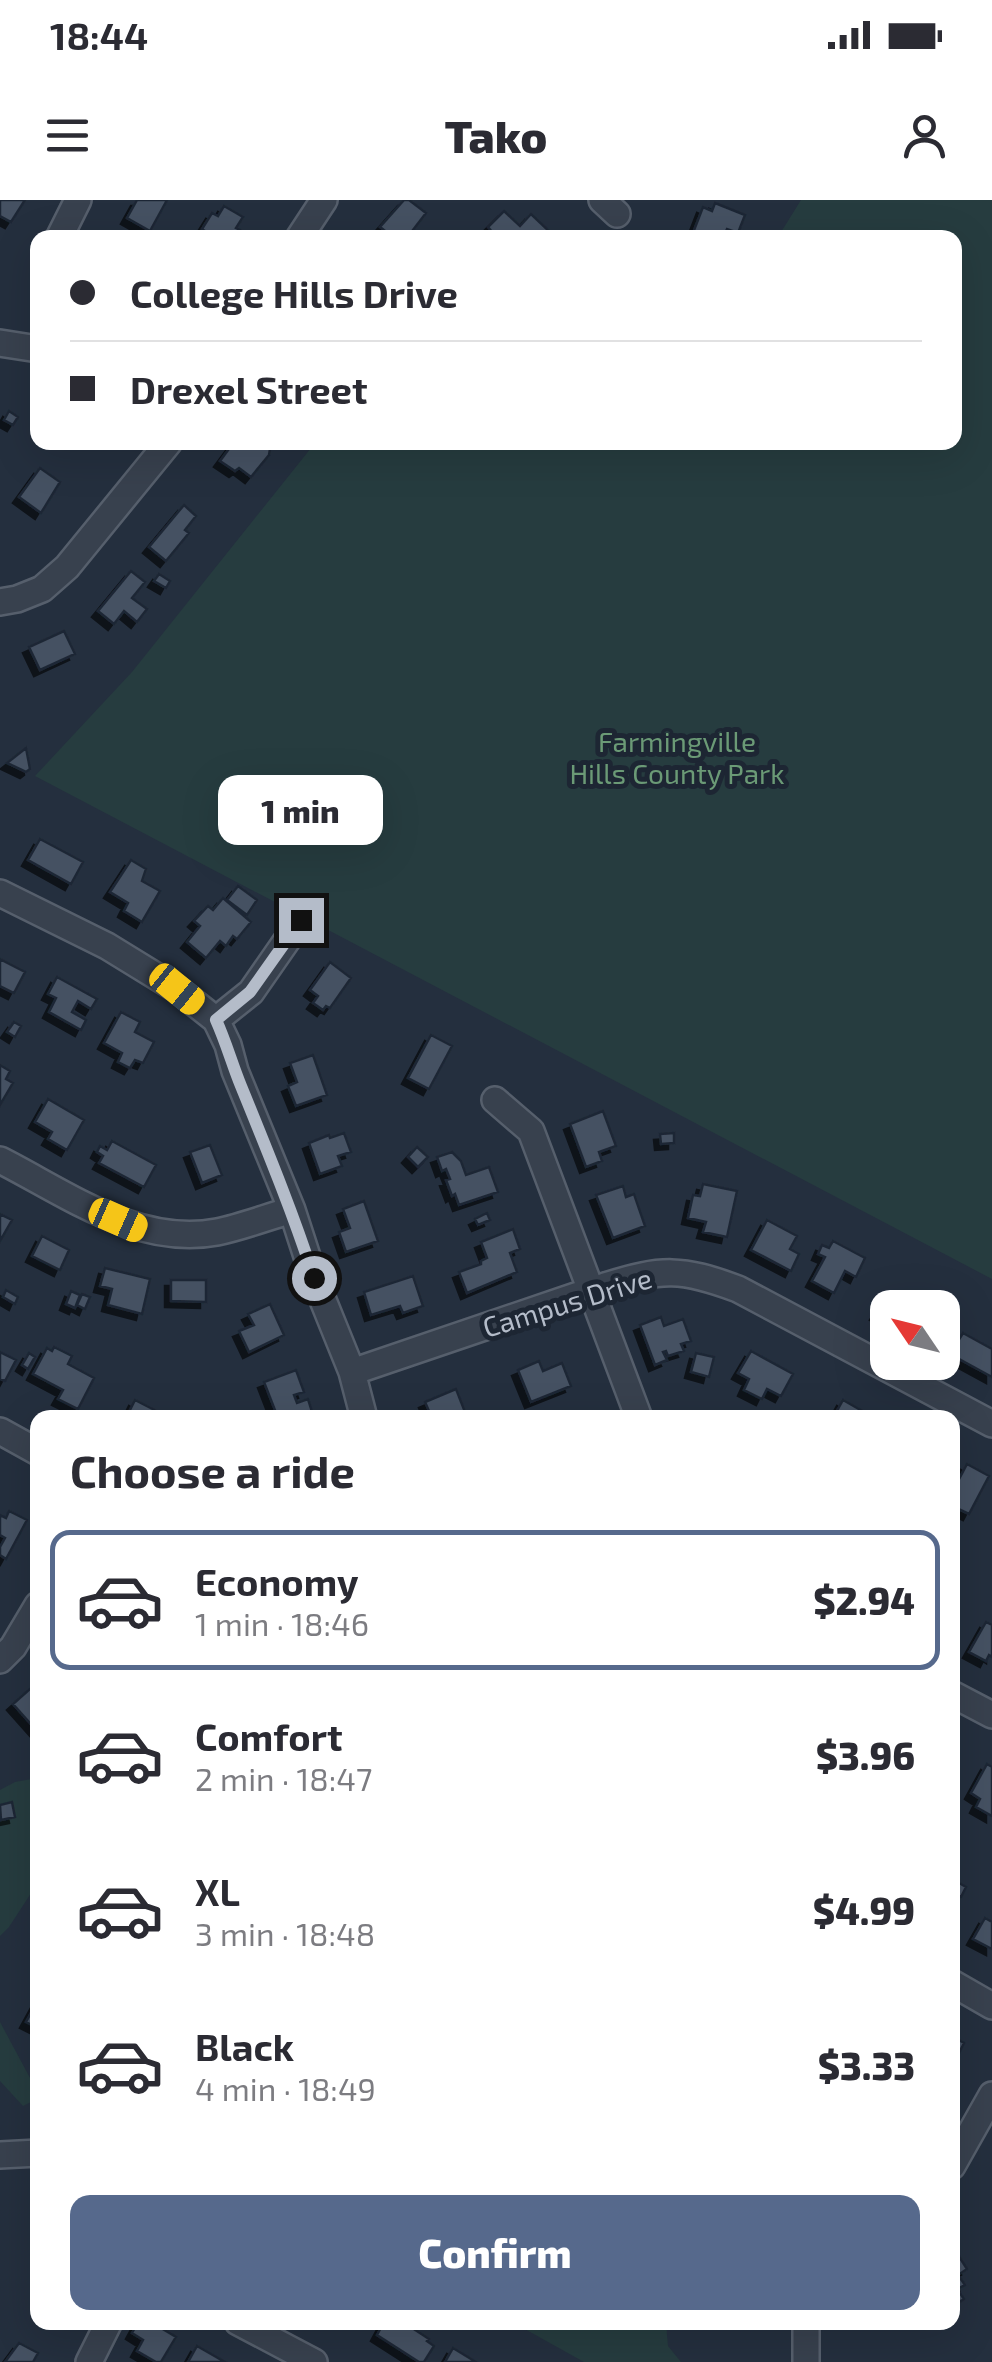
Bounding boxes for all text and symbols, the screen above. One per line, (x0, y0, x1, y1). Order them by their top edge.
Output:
text: 18:44 (50, 12, 148, 58)
icon: menu (40, 108, 95, 163)
text: Tako (445, 108, 547, 162)
icon: person (897, 108, 952, 163)
text: College Hills Drive (130, 270, 458, 316)
text: Drexel Street (130, 366, 368, 412)
park label: Farmingville Hills County Park (569, 724, 785, 790)
callout: 1 min (218, 775, 384, 845)
text: 1 min (261, 791, 340, 829)
route end (279, 898, 324, 943)
car (144, 958, 210, 1020)
car (84, 1194, 152, 1246)
route start (292, 1256, 337, 1301)
street label: Campus Drive (478, 1260, 656, 1344)
north arrow (870, 1290, 960, 1380)
map controls (870, 1290, 960, 1380)
text: Choose a ride (70, 1443, 355, 1497)
icon: car (75, 1555, 165, 1645)
text: Economy (195, 1558, 359, 1604)
text: $2.94 (813, 1577, 915, 1623)
text: 1 min · 18:46 (195, 1604, 369, 1642)
icon: car (75, 1710, 165, 1800)
text: Comfort (195, 1713, 343, 1759)
text: $3.96 (816, 1732, 915, 1778)
text: 2 min · 18:47 (195, 1759, 372, 1797)
icon: car (75, 1865, 165, 1955)
text: XL (195, 1868, 240, 1914)
text: $4.99 (813, 1887, 915, 1933)
text: 3 min · 18:48 (195, 1914, 375, 1952)
icon: car (75, 2020, 165, 2110)
text: Black (195, 2023, 294, 2069)
text: $3.33 (818, 2042, 915, 2088)
text: 4 min · 18:49 (195, 2069, 376, 2107)
button: Confirm (70, 2195, 920, 2310)

